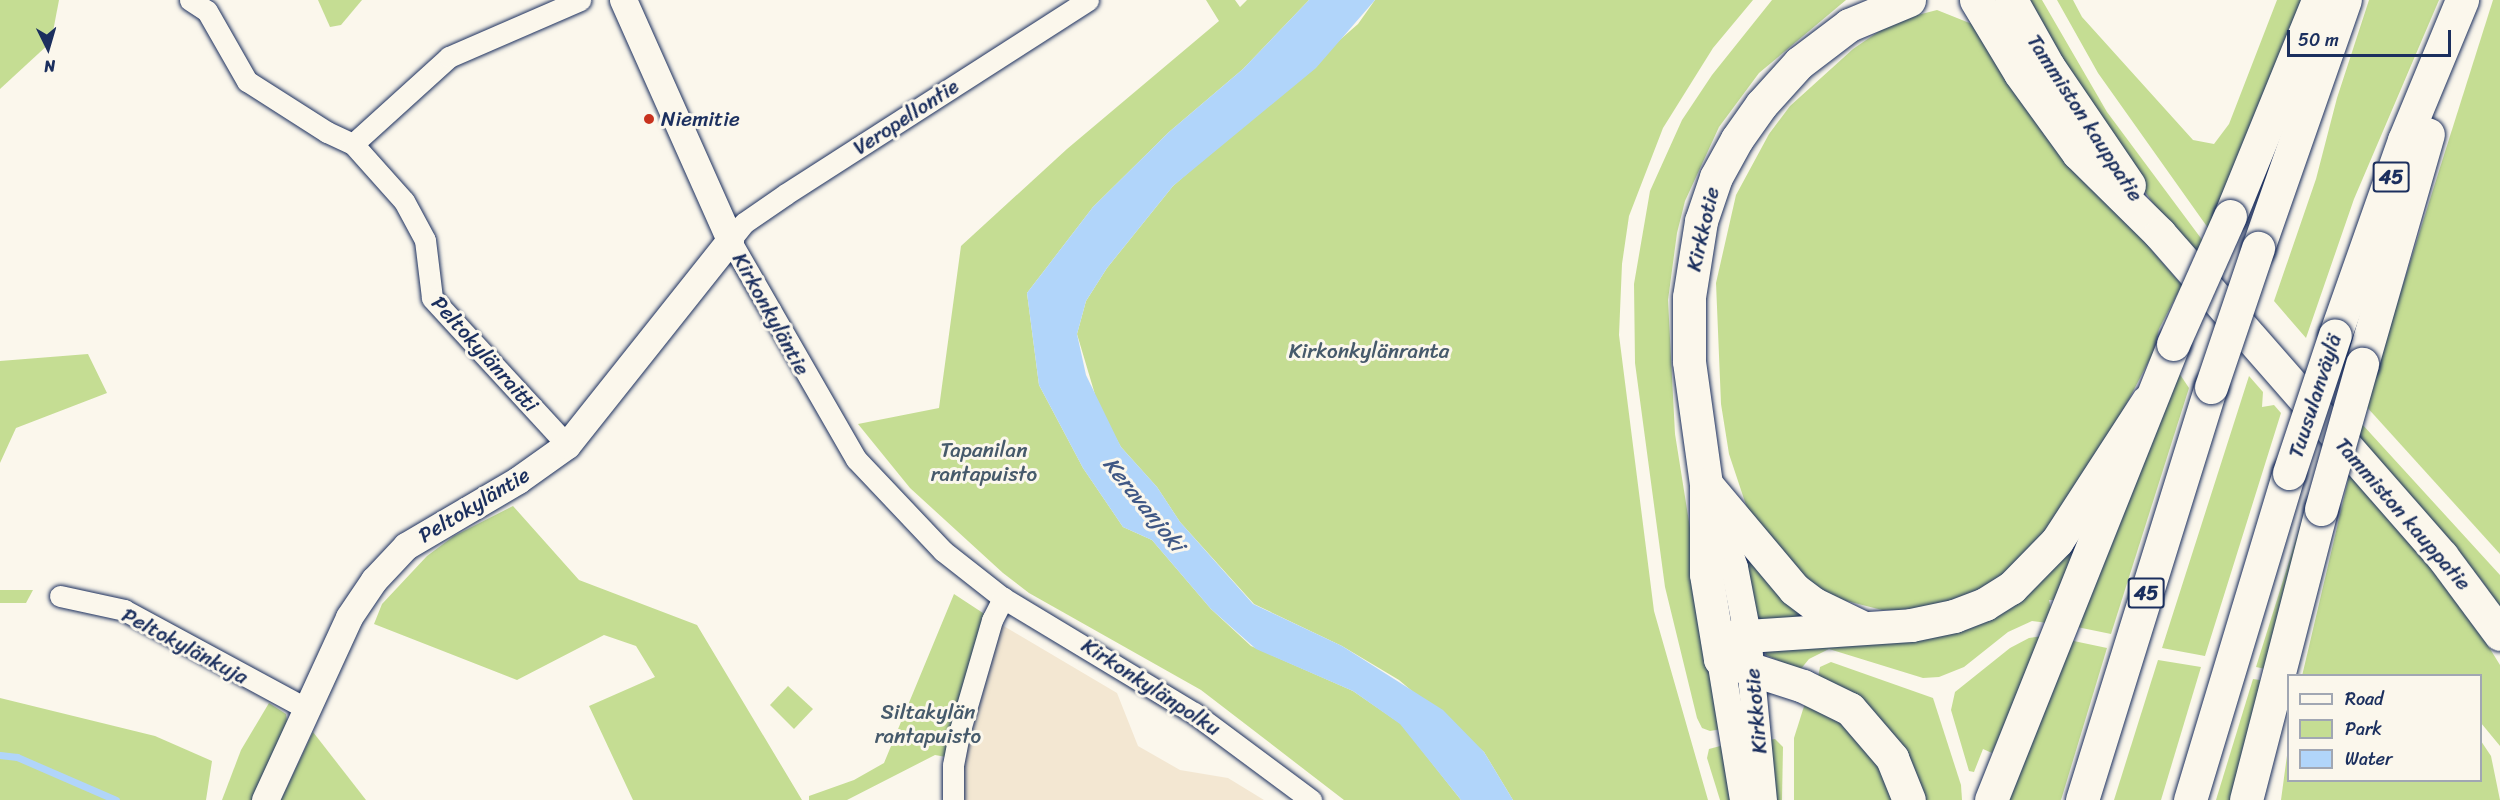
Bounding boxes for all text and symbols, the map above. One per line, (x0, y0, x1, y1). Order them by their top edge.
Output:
north arrow (18, 18, 78, 78)
scale bar (2290, 18, 2454, 56)
text: 50 m (2298, 24, 2339, 56)
street label: Tammiston kauppatie (2021, 29, 2149, 207)
text: N (43, 52, 56, 81)
street label: Veropellontie (849, 74, 963, 160)
place label: Niemitie (661, 106, 740, 132)
marker: Niemitie (642, 112, 656, 126)
road number: 45 (2372, 160, 2410, 194)
street label: Kirkkotie (1681, 184, 1725, 274)
street label: Kirkonkyläntie (727, 248, 815, 380)
street label: Peltokylänraitti (426, 291, 544, 417)
street label: Tuusulanväylä (2283, 331, 2347, 461)
park label: Kirkonkylänranta (1289, 338, 1449, 364)
street label: Tammiston kauppatie (2330, 432, 2476, 596)
park label: Tapanilan rantapuisto (931, 437, 1037, 487)
water label: Keravanjoki (1098, 451, 1190, 557)
street label: Peltokyläntie (414, 462, 534, 548)
road number: 45 (2126, 576, 2166, 610)
street label: Peltokylänkuja (118, 602, 252, 690)
street label: Kirkonkylänpolku (1077, 633, 1225, 741)
street label: Kirkkotie (1740, 667, 1772, 755)
legend (2287, 674, 2482, 782)
text: Road (2345, 683, 2384, 715)
park label: Siltakylän rantapuisto (875, 699, 981, 749)
text: Park (2345, 713, 2382, 745)
text: Water (2345, 743, 2392, 775)

